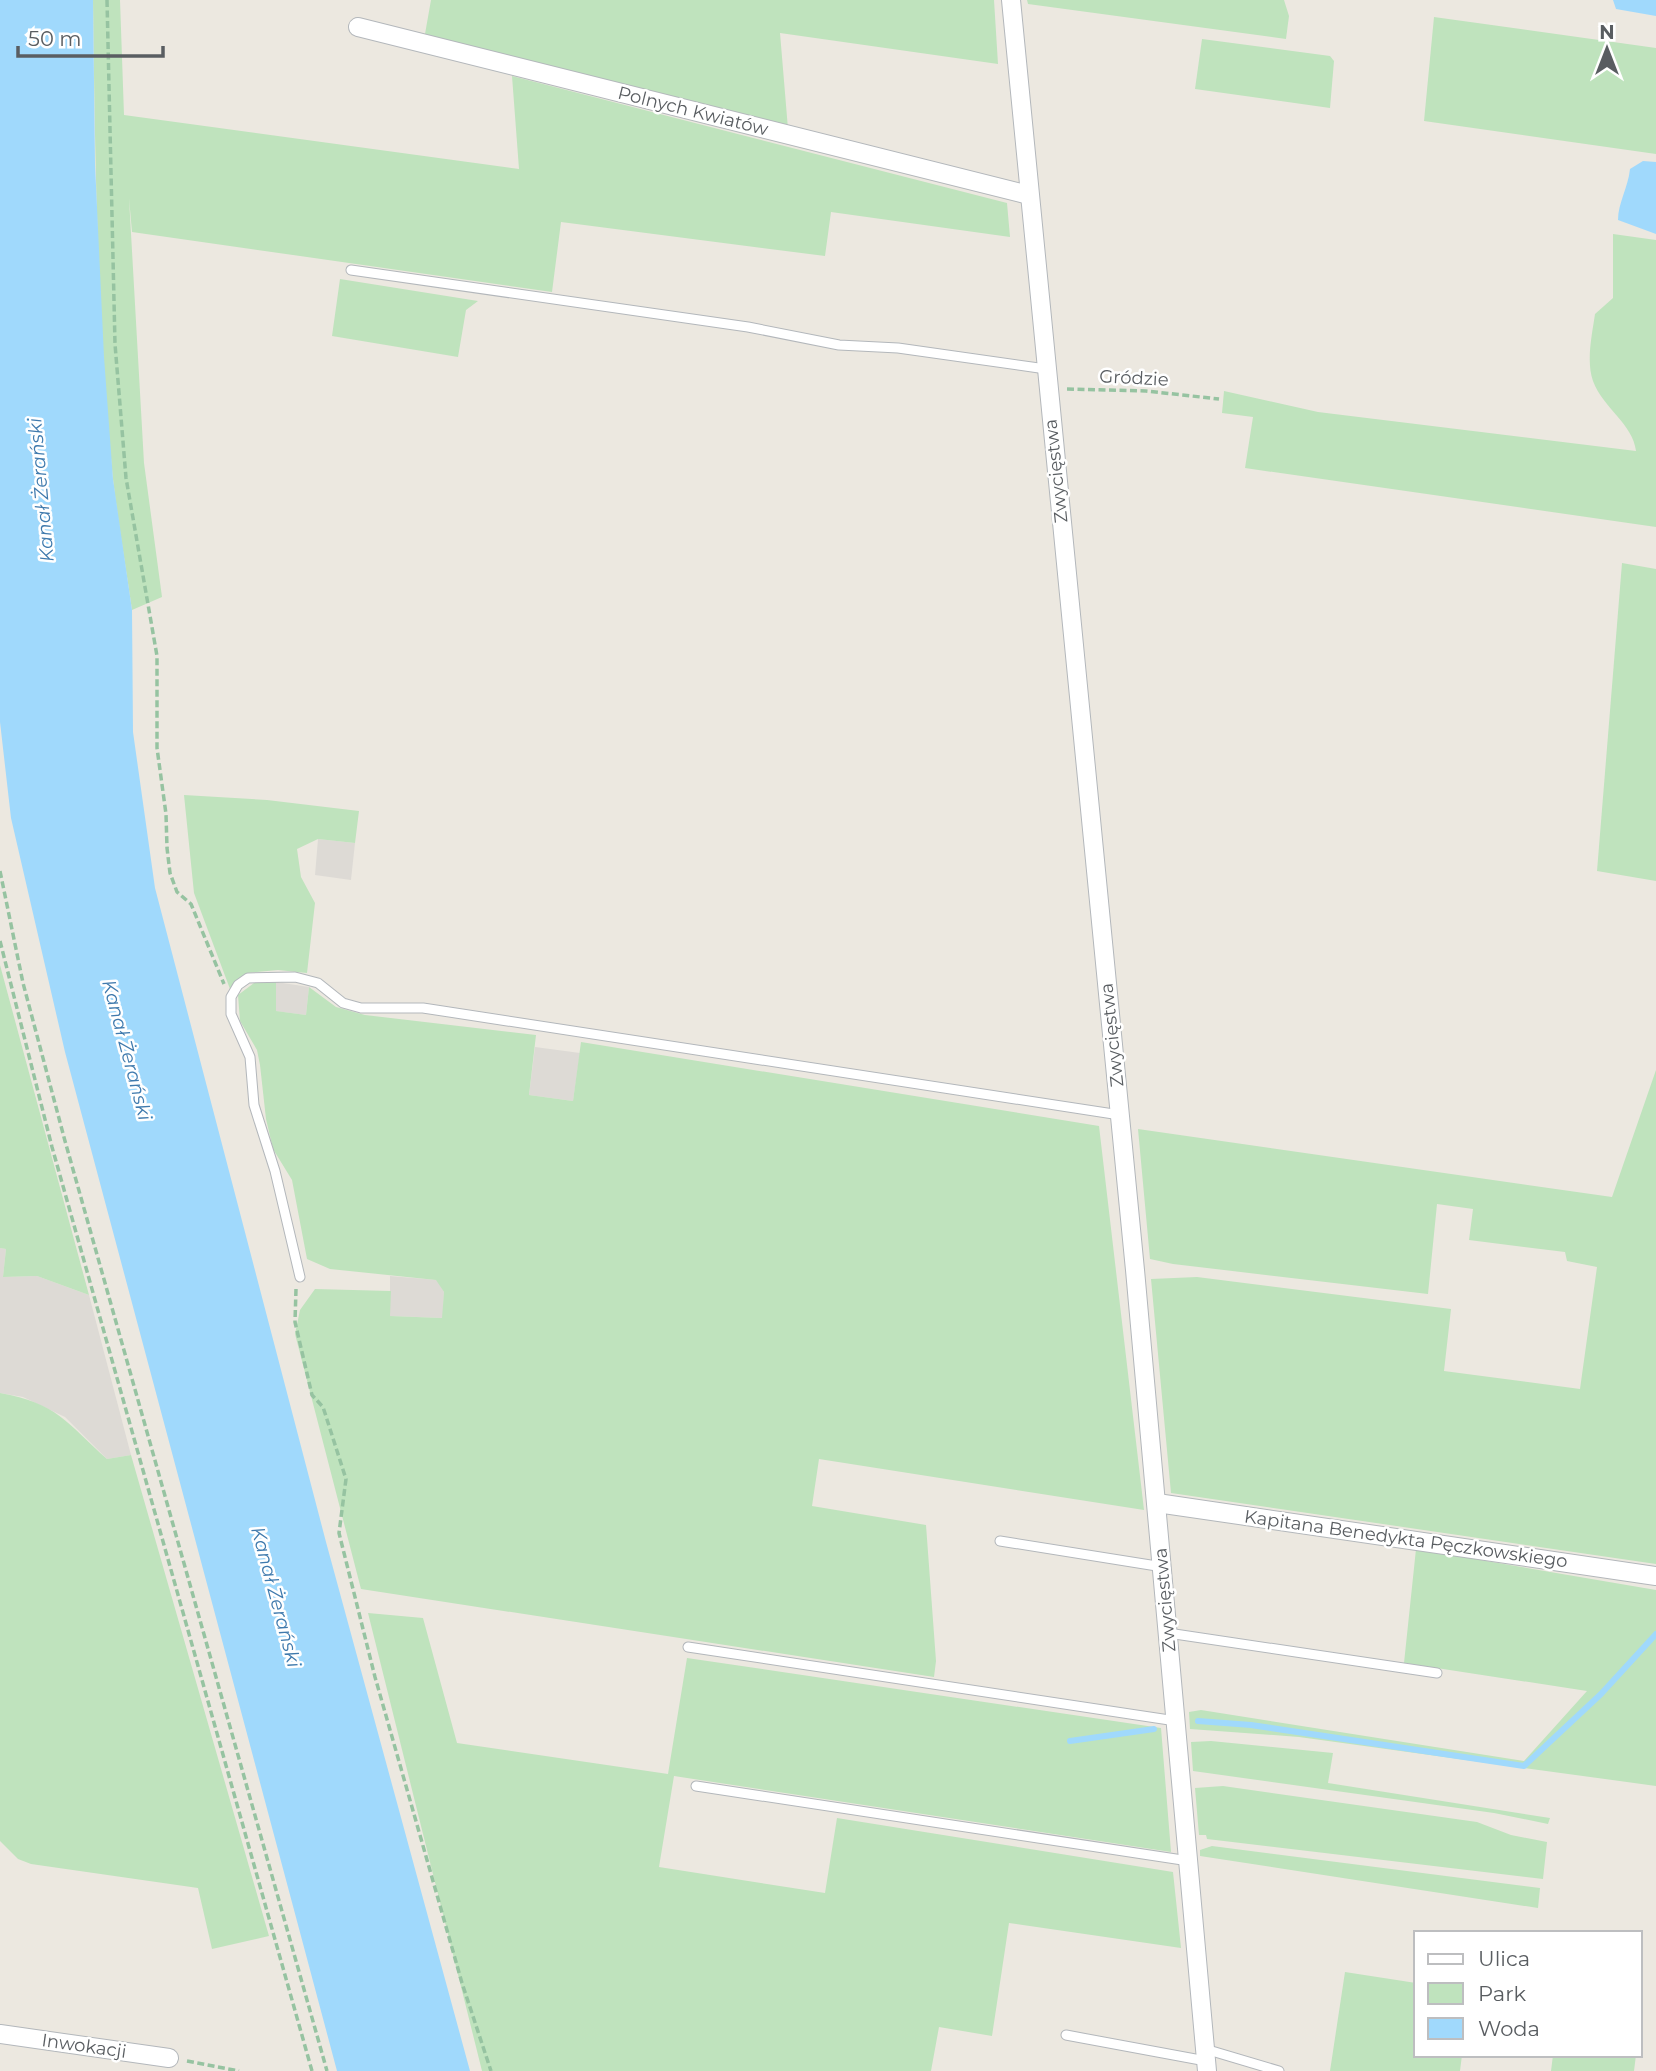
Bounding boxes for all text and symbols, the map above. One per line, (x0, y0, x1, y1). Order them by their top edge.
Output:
scale bar (18, 14, 163, 58)
north arrow (1572, 14, 1642, 84)
text: N (1599, 21, 1615, 44)
text: 50 m (28, 26, 82, 51)
street label: Polnych Kwiatów (616, 82, 771, 140)
street label: Gródzie (1099, 365, 1169, 391)
water label: Kanał Żerański (23, 416, 59, 563)
street label: Zwycięstwa (1040, 418, 1072, 524)
water label: Kanał Żerański (97, 977, 157, 1124)
street label: Zwycięstwa (1096, 982, 1128, 1088)
street label: Kapitana Benedykta Pęczkowskiego (1243, 1505, 1569, 1573)
water label: Kanał Żerański (246, 1524, 306, 1671)
street label: Zwycięstwa (1149, 1547, 1181, 1653)
legend (1414, 1931, 1642, 2057)
text: Ulica (1478, 1946, 1530, 1971)
text: Park (1478, 1981, 1526, 2006)
text: Woda (1478, 2016, 1540, 2041)
street label: Inwokacji (40, 2029, 128, 2063)

